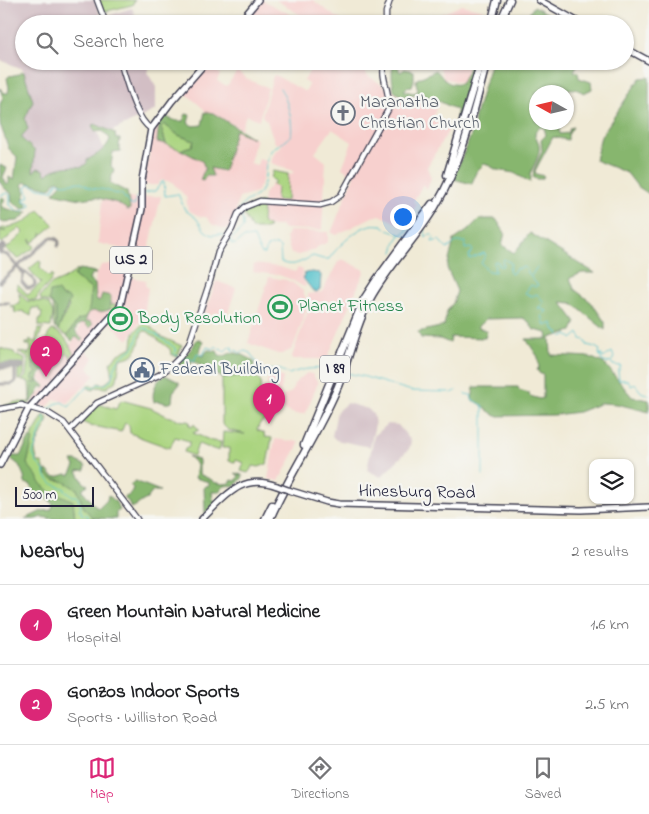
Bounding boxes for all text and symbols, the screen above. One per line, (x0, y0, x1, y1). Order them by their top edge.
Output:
search box (15, 15, 634, 70)
icon: search (33, 29, 61, 57)
text: Search here (73, 29, 164, 56)
north arrow (529, 85, 574, 130)
place label: Maranatha Christian Church (360, 90, 480, 137)
church icon: Maranatha Christian Church (330, 100, 356, 126)
your location (390, 204, 416, 230)
road number: US 2 (110, 246, 152, 274)
sports icon: Planet Fitness (267, 294, 293, 320)
place label: Planet Fitness (298, 294, 404, 320)
sports icon: Body Resolution (107, 306, 133, 332)
place label: Body Resolution (137, 306, 261, 332)
pin: 2 (30, 336, 62, 377)
road number: I 89 (320, 356, 350, 382)
public building icon: Federal Building (129, 357, 155, 383)
place label: Federal Building (159, 357, 280, 384)
pin: 1 (253, 383, 285, 424)
map controls (589, 459, 634, 504)
button: layers (589, 459, 634, 504)
street label: Hinesburg Road (358, 479, 476, 508)
scale bar (15, 484, 94, 507)
text: 500 m (22, 485, 56, 506)
text: Nearby (20, 537, 84, 567)
text: 2 results (571, 540, 629, 564)
text: Green Mountain Natural Medicine (67, 599, 320, 626)
text: 1 (33, 613, 39, 637)
text: 1.6 km (590, 613, 629, 637)
text: Hospital (67, 626, 121, 650)
text: Gonzos Indoor Sports (67, 679, 240, 706)
text: 2 (32, 693, 40, 717)
text: 2.5 km (585, 693, 629, 717)
text: Sports · Williston Road (67, 706, 217, 730)
tab: Map (88, 754, 116, 805)
tab: Directions (291, 754, 349, 805)
tab: Saved (525, 754, 561, 805)

